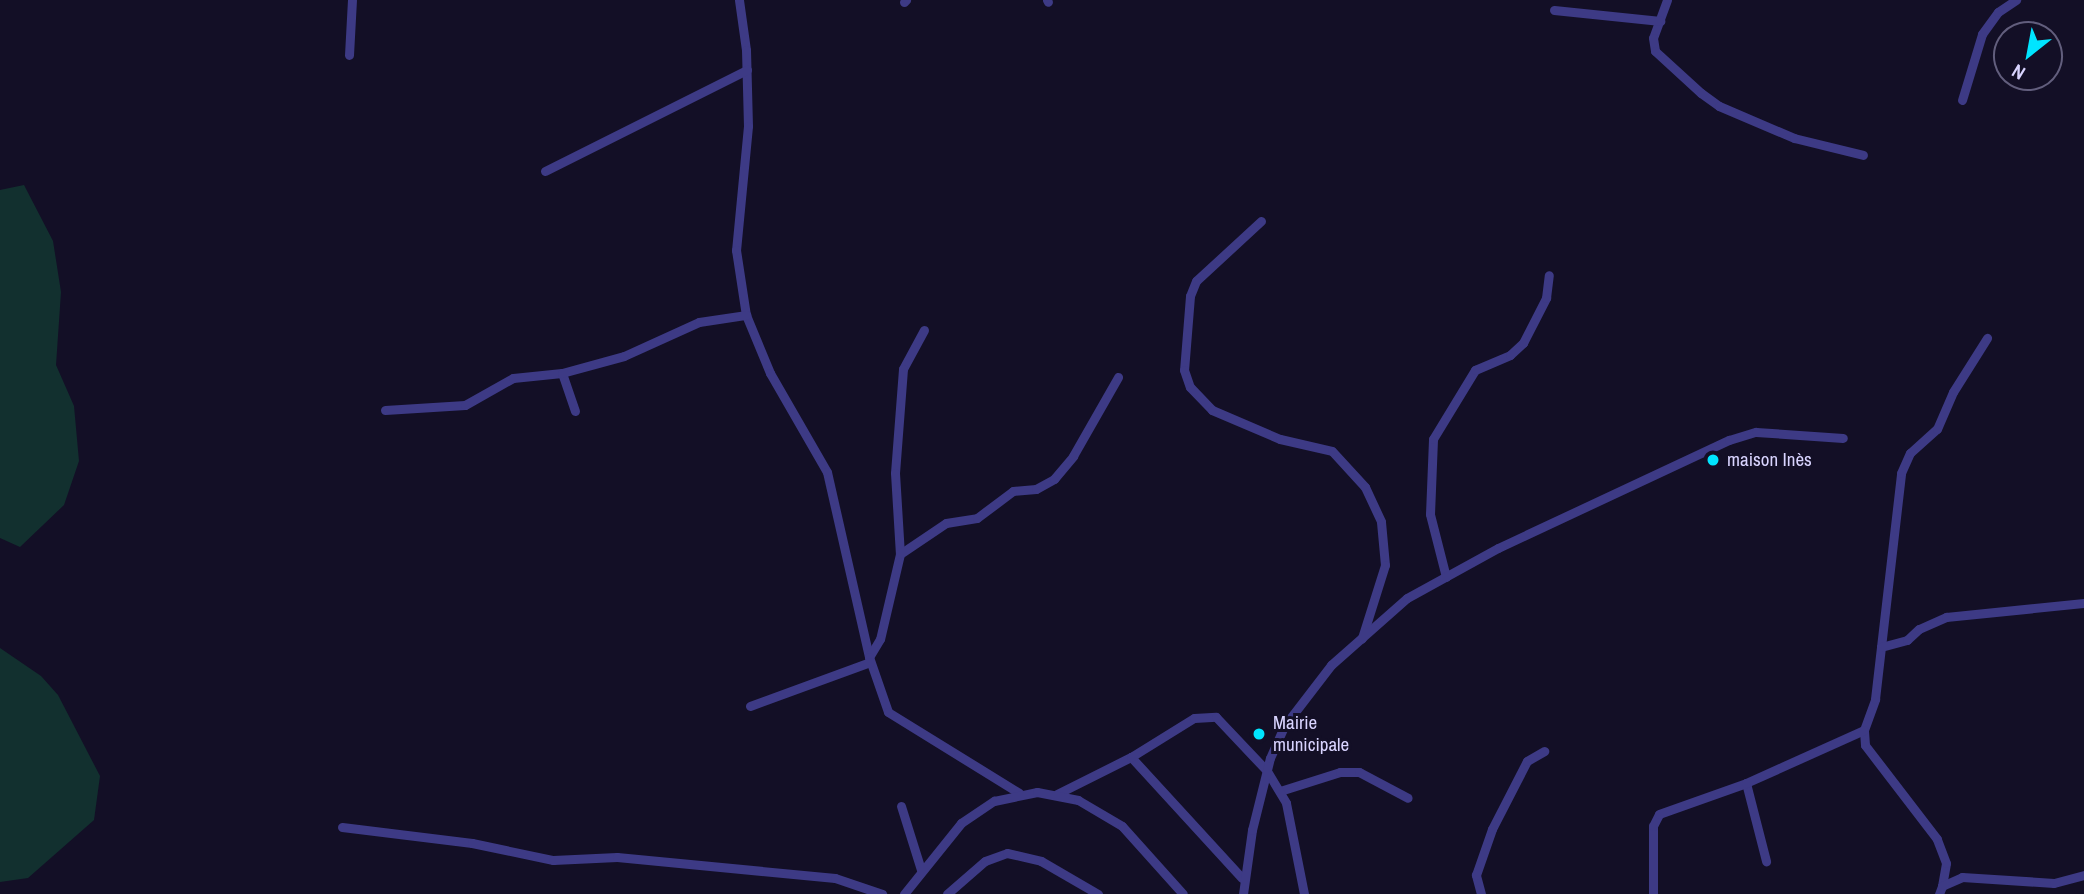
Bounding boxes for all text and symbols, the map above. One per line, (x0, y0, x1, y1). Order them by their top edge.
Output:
north arrow (1993, 21, 2063, 91)
text: N (2007, 58, 2030, 86)
place label: maison Inès (1727, 449, 1812, 471)
marker: maison Inès (1705, 452, 1721, 468)
place label: Mairie municipale (1273, 712, 1349, 756)
marker: Mairie municipale (1251, 726, 1267, 742)

